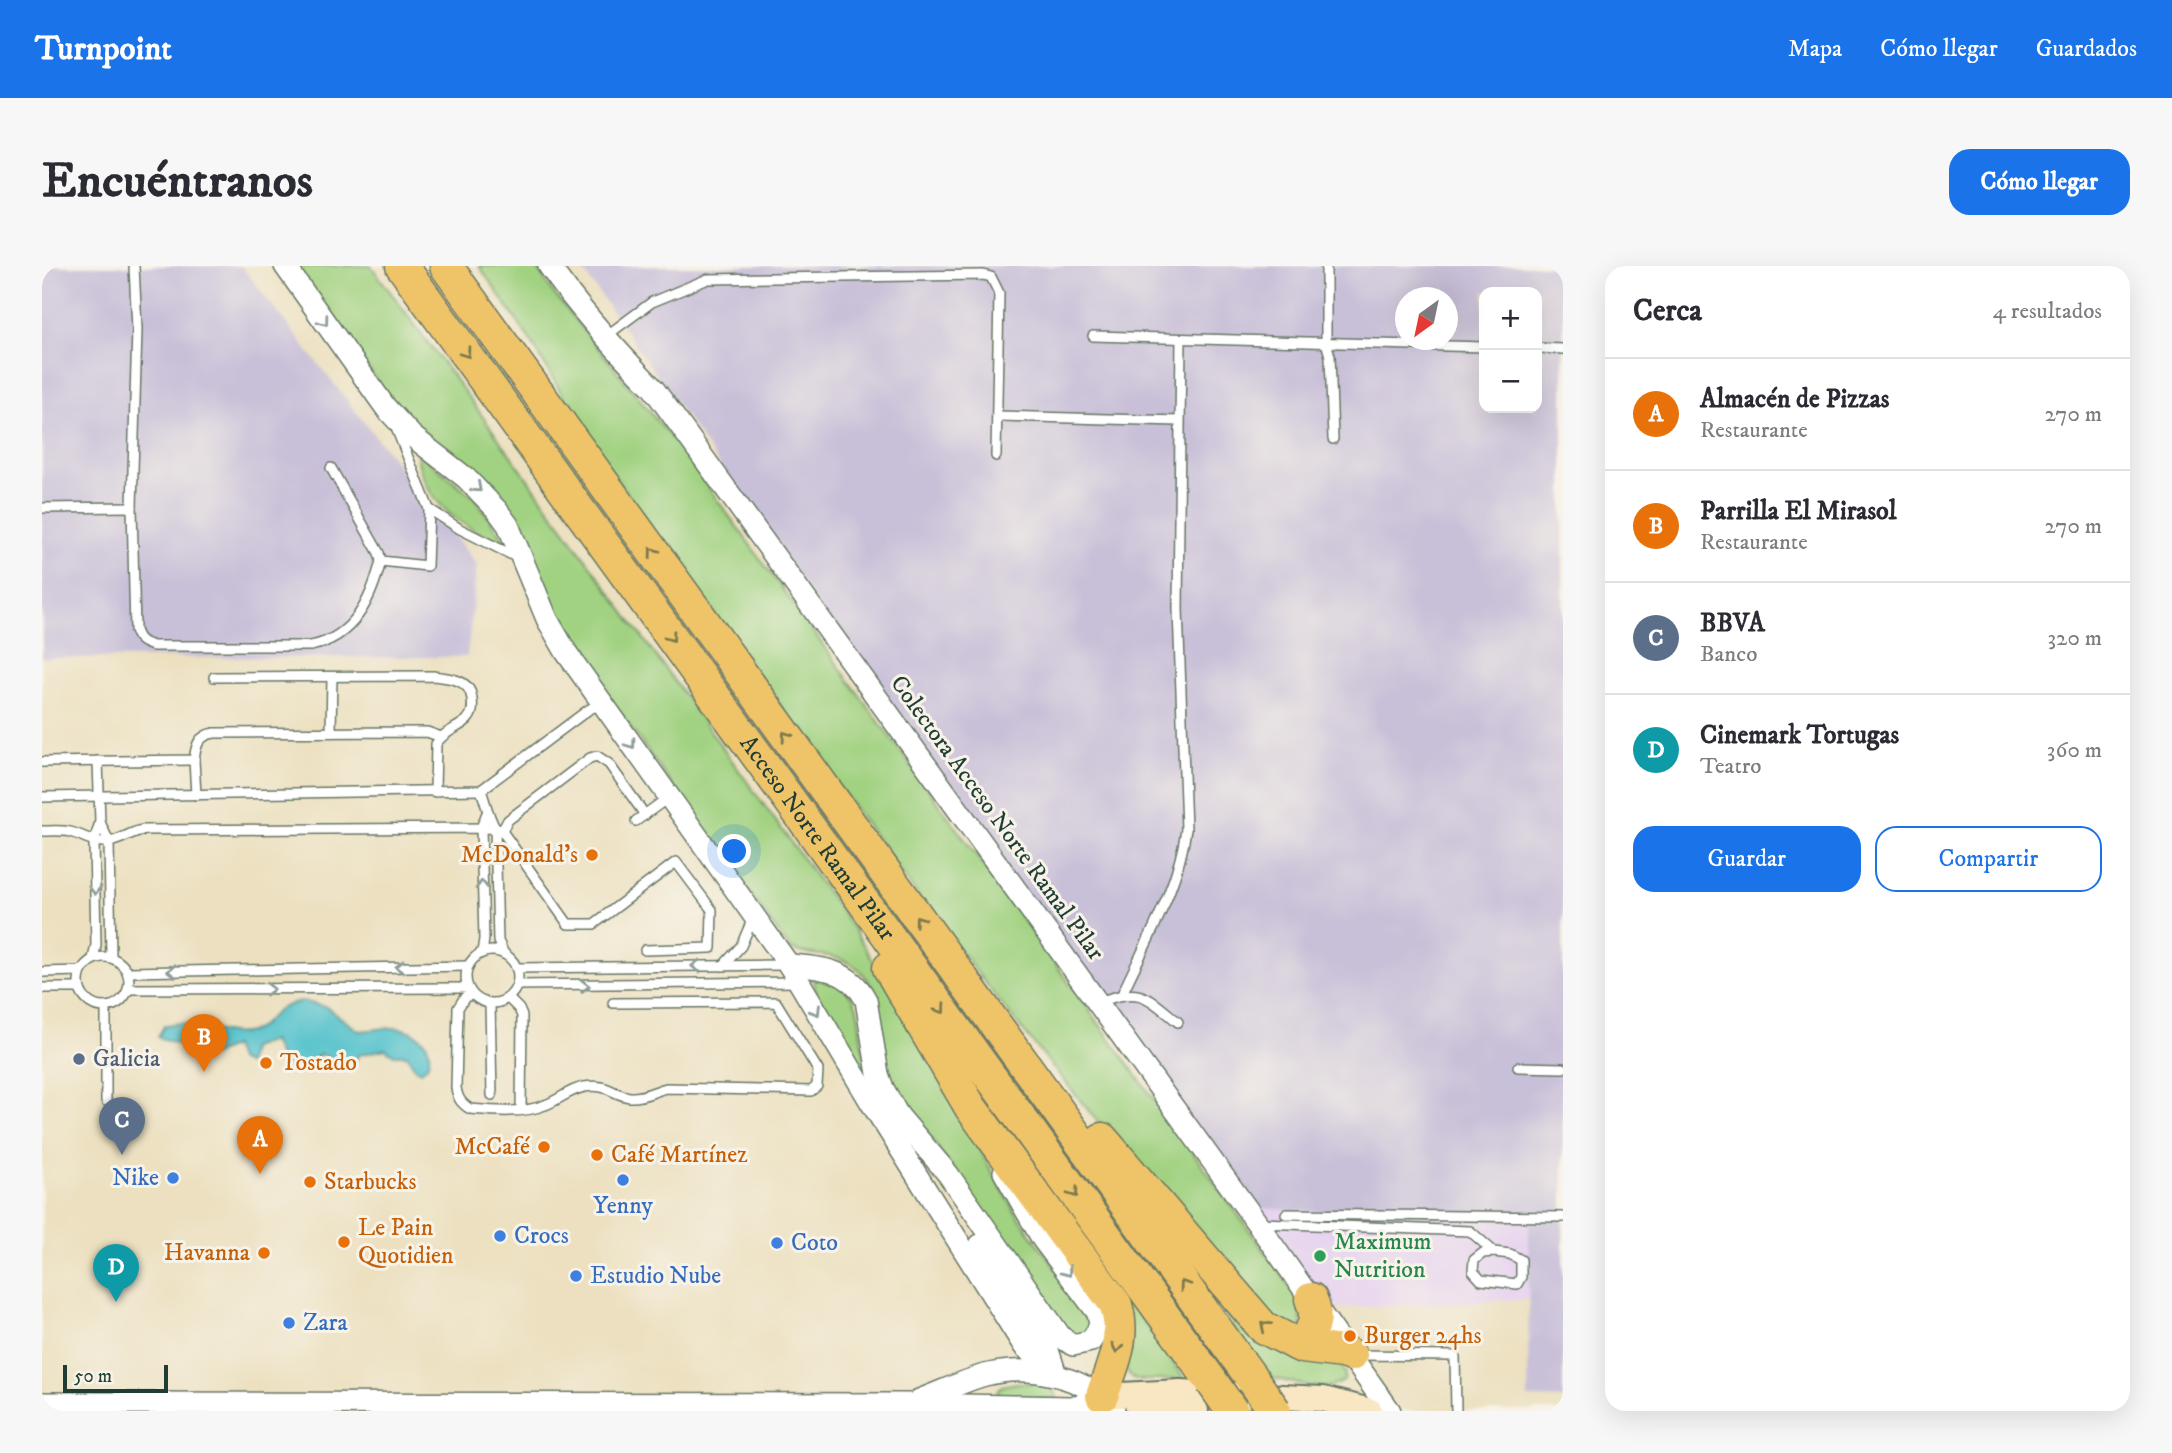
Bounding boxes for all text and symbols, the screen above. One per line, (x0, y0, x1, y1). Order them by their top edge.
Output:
text: Turnpoint (35, 29, 172, 70)
text: Mapa (1788, 34, 1842, 64)
text: Cómo llegar (1880, 34, 1998, 64)
text: Guardados (2036, 34, 2137, 64)
button: Cómo llegar (1949, 149, 2130, 215)
text: Encuéntranos (42, 151, 313, 213)
north arrow (1395, 287, 1458, 350)
map controls (1479, 287, 1542, 413)
button: + (1479, 287, 1542, 350)
text: Cerca (1633, 293, 1702, 330)
text: 4 resultados (1993, 297, 2102, 326)
one-way arrow (316, 313, 329, 326)
one-way arrow (457, 345, 470, 358)
button: − (1479, 350, 1542, 413)
text: Almacén de Pizzas (1700, 383, 1889, 416)
text: A (1649, 400, 1663, 429)
text: 270 m (2045, 400, 2102, 429)
text: Restaurante (1700, 416, 1808, 445)
one-way arrow (469, 480, 482, 492)
text: Parrilla El Mirasol (1700, 495, 1896, 528)
text: B (1649, 512, 1663, 541)
text: 270 m (2045, 512, 2102, 541)
text: Restaurante (1700, 528, 1808, 557)
one-way arrow (648, 547, 661, 560)
text: BBVA (1700, 607, 1765, 640)
text: C (1648, 624, 1664, 653)
text: 320 m (2048, 624, 2102, 653)
one-way arrow (663, 629, 675, 642)
text: Banco (1700, 640, 1757, 669)
street label: Colectora Acceso Norte Ramal Pilar (883, 670, 1111, 966)
text: Cinemark Tortugas (1700, 719, 1899, 752)
street label: Acceso Norte Ramal Pilar (733, 730, 902, 947)
one-way arrow (782, 731, 794, 744)
one-way arrow (623, 736, 635, 749)
text: D (1647, 736, 1665, 765)
text: 360 m (2047, 736, 2102, 765)
text: Teatro (1700, 752, 1762, 781)
button: Guardar (1633, 826, 1861, 892)
button: Compartir (1875, 826, 2102, 892)
your location (717, 834, 751, 868)
place label: McDonald's (461, 840, 578, 870)
marker: McDonald's (584, 847, 600, 863)
one-way arrow (475, 879, 490, 890)
one-way arrow (87, 885, 103, 895)
one-way arrow (915, 915, 927, 928)
one-way arrow (690, 958, 701, 974)
one-way arrow (394, 959, 404, 975)
one-way arrow (166, 963, 177, 979)
one-way arrow (580, 978, 591, 993)
one-way arrow (266, 981, 276, 997)
one-way arrow (933, 1001, 945, 1014)
one-way arrow (808, 1004, 821, 1017)
pin: B (181, 1014, 227, 1072)
place label: Galicia (93, 1044, 161, 1074)
place label: Tostado (280, 1048, 357, 1078)
marker: Galicia (71, 1051, 87, 1067)
marker: Tostado (258, 1055, 274, 1071)
pin: C (99, 1097, 145, 1155)
pin: A (237, 1116, 283, 1174)
place label: McCafé (454, 1132, 530, 1162)
marker: McCafé (536, 1139, 552, 1155)
place label: Café Martínez (611, 1140, 748, 1170)
marker: Café Martínez (589, 1147, 605, 1163)
place label: Nike (112, 1163, 159, 1193)
place label: Starbucks (324, 1167, 416, 1197)
marker: Nike (165, 1170, 181, 1186)
marker: Yenny (615, 1172, 631, 1188)
marker: Starbucks (302, 1174, 318, 1190)
one-way arrow (1066, 1185, 1079, 1198)
place label: Yenny (593, 1191, 654, 1221)
place label: Le Pain Quotidien (358, 1213, 454, 1271)
place label: Crocs (514, 1221, 569, 1251)
place label: Maximum Nutrition (1334, 1227, 1432, 1285)
marker: Crocs (492, 1228, 508, 1244)
place label: Coto (791, 1228, 838, 1258)
marker: Le Pain Quotidien (336, 1234, 352, 1250)
marker: Coto (769, 1235, 785, 1251)
place label: Havanna (164, 1238, 251, 1268)
pin: D (93, 1244, 139, 1302)
marker: Havanna (256, 1245, 272, 1261)
marker: Maximum Nutrition (1312, 1248, 1328, 1264)
place label: Estudio Nube (590, 1261, 721, 1291)
one-way arrow (1059, 1264, 1072, 1277)
marker: Estudio Nube (568, 1268, 584, 1284)
one-way arrow (1180, 1280, 1192, 1293)
place label: Zara (303, 1308, 349, 1338)
marker: Zara (281, 1315, 297, 1331)
place label: Burger 24hs (1364, 1321, 1482, 1351)
one-way arrow (1260, 1322, 1273, 1334)
marker: Burger 24hs (1342, 1328, 1358, 1344)
one-way arrow (1111, 1342, 1125, 1354)
scale bar (63, 1362, 168, 1394)
text: 50 m (74, 1365, 112, 1388)

